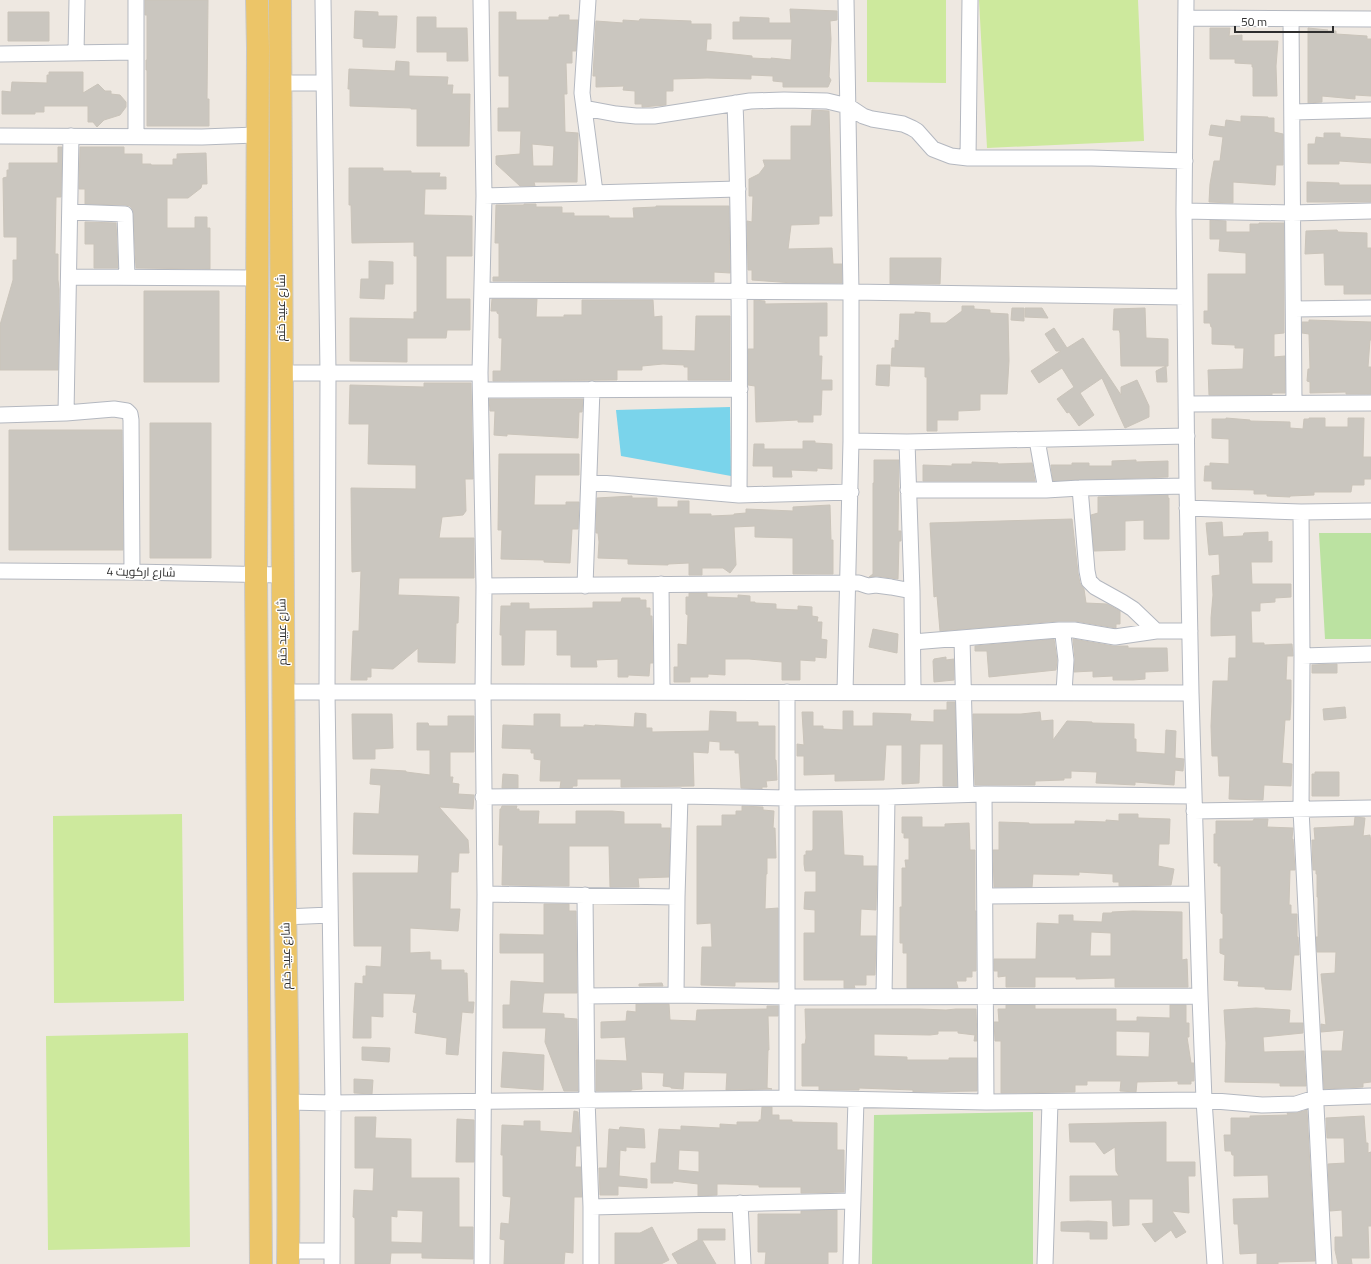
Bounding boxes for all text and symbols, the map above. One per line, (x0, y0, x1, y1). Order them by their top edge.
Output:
scale bar (1235, 8, 1333, 34)
text: 50 m (1241, 12, 1267, 31)
street label: شارع عبيد ختم (271, 274, 290, 342)
street label: شارع اركويت 4 (106, 561, 176, 582)
street label: شارع عبيد ختم (271, 598, 292, 666)
street label: شارع عبيد ختم (275, 922, 296, 990)

